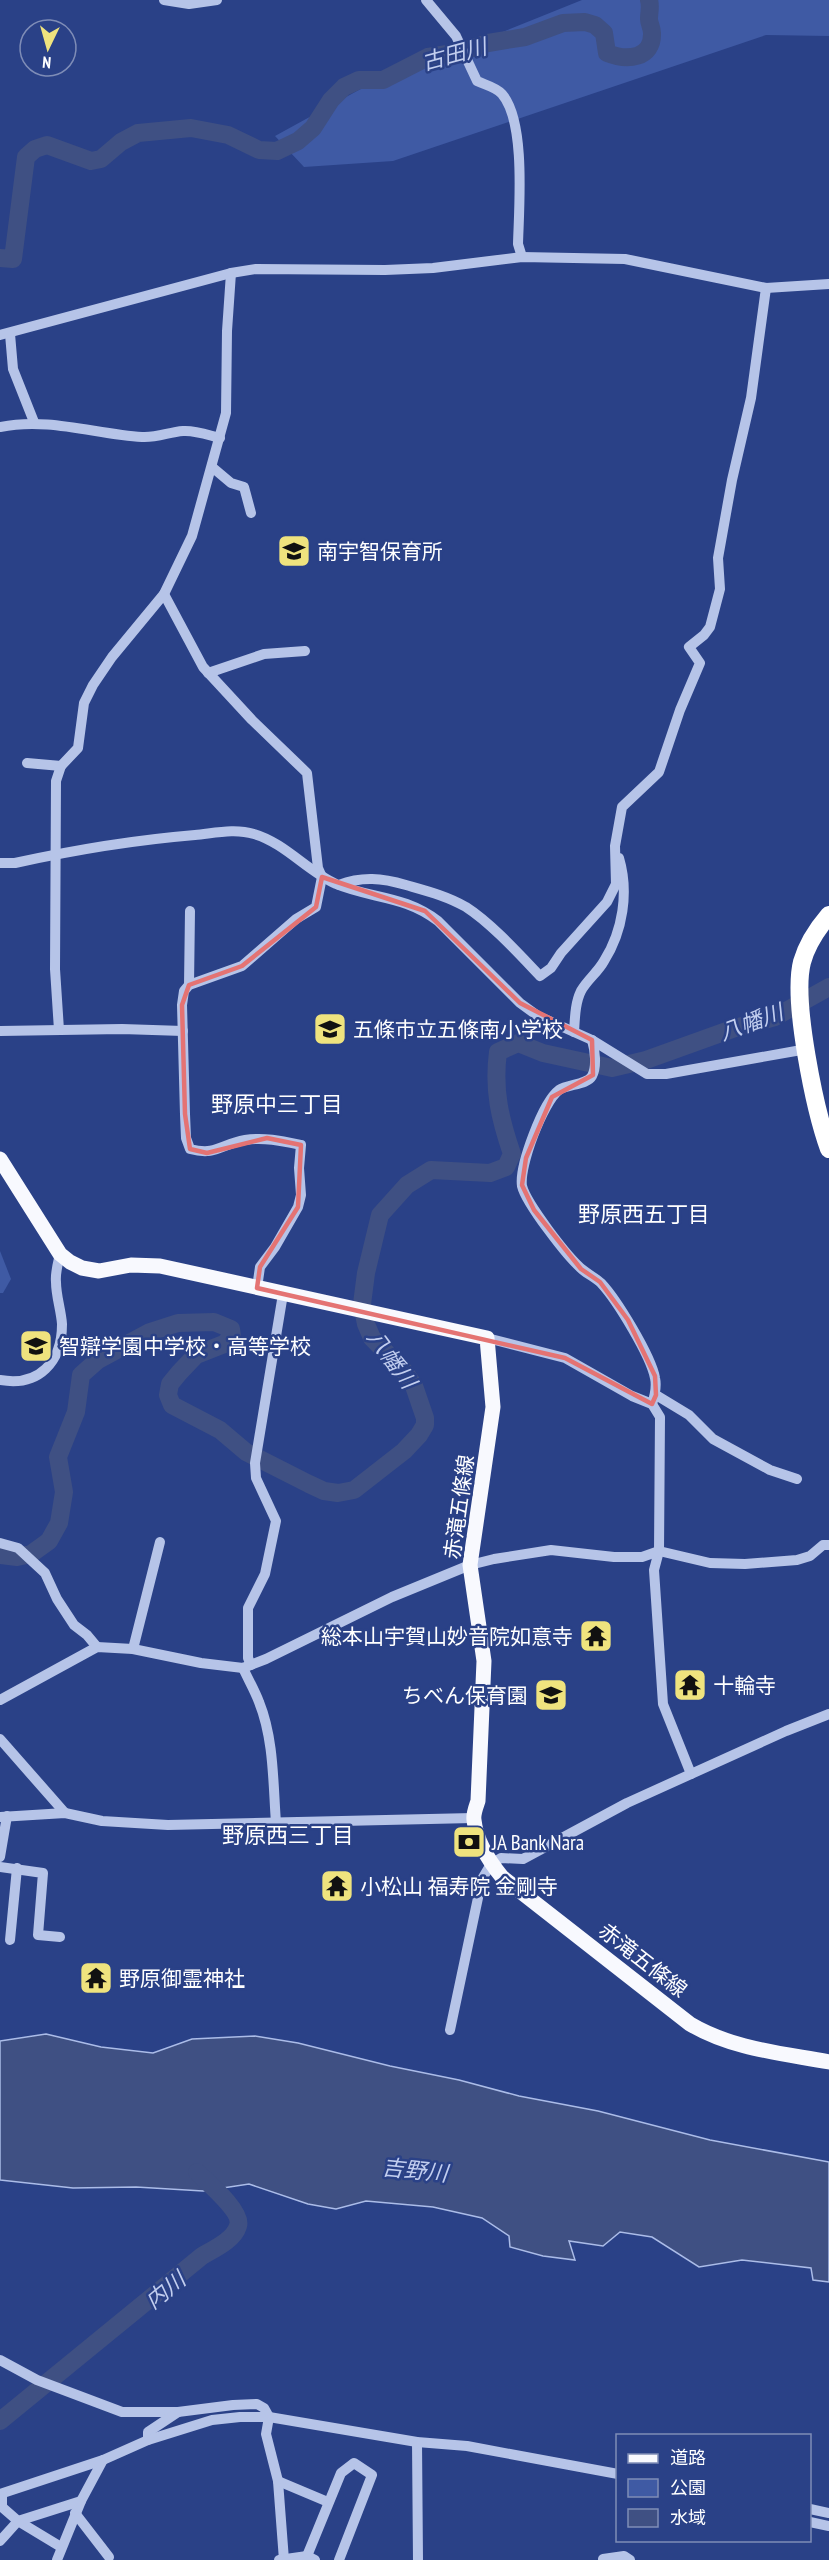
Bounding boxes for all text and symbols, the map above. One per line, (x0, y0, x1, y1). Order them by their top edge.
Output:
north arrow (18, 18, 78, 78)
water label: 古田川 (418, 31, 491, 76)
text: N (42, 53, 52, 73)
school or university icon: 南宇智保育所 (276, 533, 312, 569)
place label: 南宇智保育所 (317, 538, 443, 565)
water label: 八幡川 (715, 997, 789, 1046)
school or university icon: 五條市立五條南小学校 (312, 1011, 348, 1047)
place label: 五條市立五條南小学校 (353, 1016, 563, 1043)
district label: 野原中三丁目 (211, 1090, 343, 1118)
district label: 野原西五丁目 (578, 1200, 710, 1228)
water label: 八幡川 (361, 1324, 424, 1396)
school or university icon: 智辯学園中学校・高等学校 (18, 1328, 54, 1364)
place label: 智辯学園中学校・高等学校 (59, 1333, 311, 1360)
street label: 赤滝五條線 (438, 1453, 480, 1561)
temple icon: 総本山宇賀山妙音院如意寺 (578, 1618, 614, 1654)
place label: 総本山宇賀山妙音院如意寺 (321, 1623, 573, 1650)
temple icon: 十輪寺 (672, 1667, 708, 1703)
place label: 十輪寺 (713, 1672, 776, 1699)
school or university icon: ちべん保育園 (533, 1677, 569, 1713)
place label: ちべん保育園 (402, 1682, 528, 1709)
district label: 野原西三丁目 (222, 1821, 354, 1849)
bank icon: JA Bank Nara (451, 1824, 487, 1860)
place label: JA Bank Nara (491, 1829, 584, 1856)
temple icon: 小松山 福寿院 金剛寺 (319, 1868, 355, 1904)
place label: 小松山 福寿院 金剛寺 (360, 1873, 558, 1900)
street label: 赤滝五條線 (593, 1917, 693, 2003)
temple icon: 野原御霊神社 (78, 1960, 114, 1996)
place label: 野原御霊神社 (119, 1965, 245, 1992)
water label: 吉野川 (381, 2153, 451, 2188)
water label: 内川 (139, 2264, 192, 2315)
legend (616, 2434, 811, 2542)
text: 道路 (670, 2446, 706, 2469)
text: 公園 (670, 2476, 706, 2499)
text: 水域 (670, 2506, 706, 2529)

